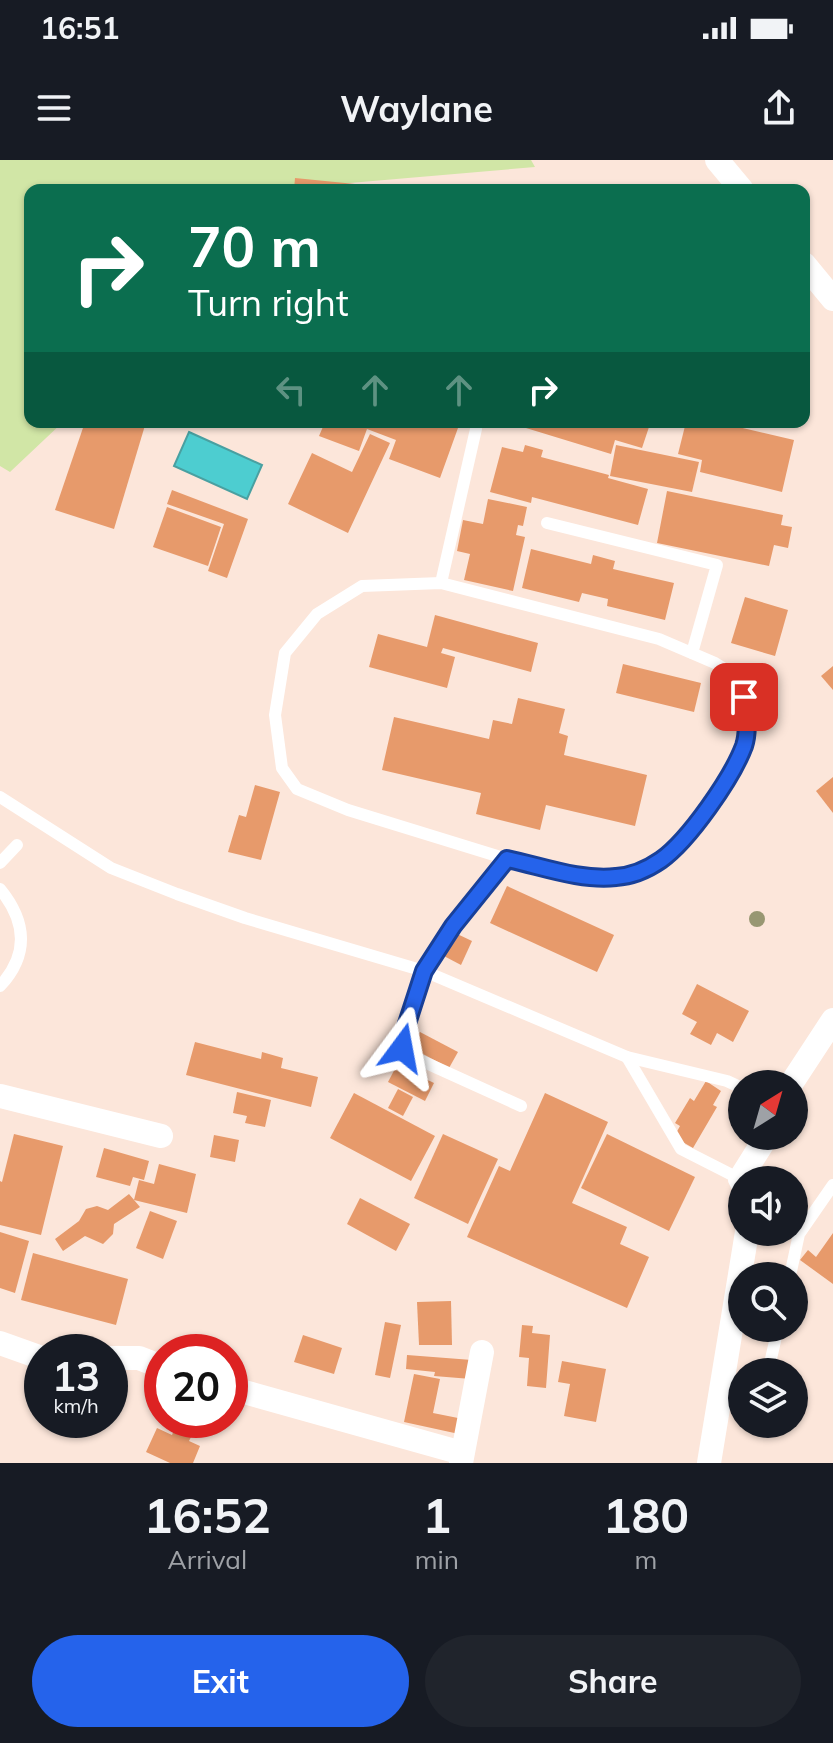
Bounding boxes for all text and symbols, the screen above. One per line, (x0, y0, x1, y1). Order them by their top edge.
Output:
text: 16:51 (40, 9, 119, 47)
icon: menu (32, 86, 76, 130)
text: Waylane (340, 86, 493, 131)
icon: share (757, 86, 801, 130)
text: 70 m (188, 211, 321, 281)
icon: right (56, 216, 160, 320)
text: Turn right (188, 280, 349, 325)
icon: left (269, 368, 313, 412)
icon: ahead (353, 368, 397, 412)
icon: ahead (437, 368, 481, 412)
icon: right (521, 368, 565, 412)
pin (710, 663, 778, 731)
icon: arrive (722, 675, 766, 719)
position arrow (360, 1006, 444, 1090)
north arrow (728, 1070, 808, 1150)
map controls (728, 1070, 808, 1438)
button: sound (728, 1166, 808, 1246)
button: search (728, 1262, 808, 1342)
speed limit sign: 20 (144, 1334, 248, 1438)
text: 13 (52, 1351, 100, 1401)
button: layers (728, 1358, 808, 1438)
text: km/h (53, 1393, 99, 1418)
text: 16:52 (144, 1485, 271, 1545)
text: 1 (422, 1485, 451, 1545)
text: 180 (603, 1485, 689, 1545)
text: Arrival (168, 1543, 247, 1576)
text: min (415, 1543, 459, 1576)
text: m (635, 1543, 657, 1576)
button: Exit (32, 1635, 409, 1727)
button: Share (425, 1635, 801, 1727)

